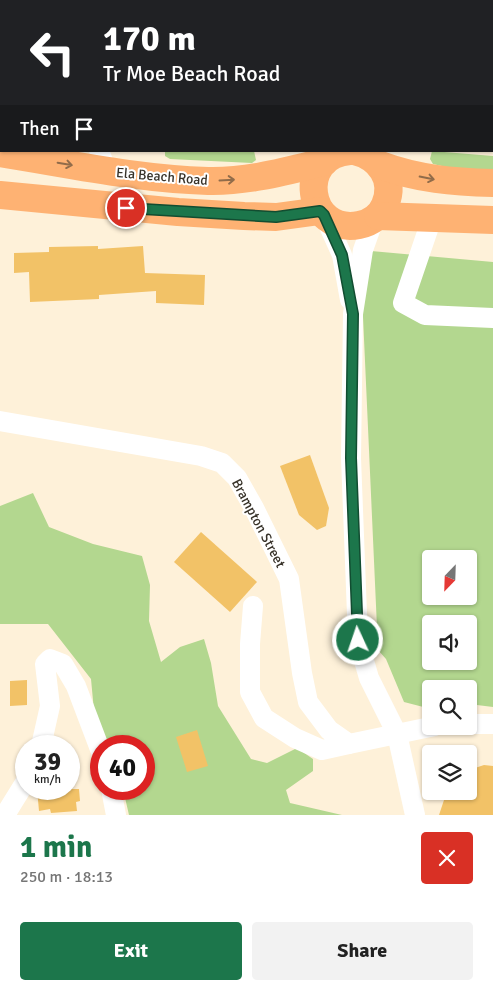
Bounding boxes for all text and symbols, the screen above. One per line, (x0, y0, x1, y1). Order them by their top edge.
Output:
text: 170 m (103, 17, 196, 60)
icon: left (20, 20, 85, 85)
text: Tr Moe Beach Road (103, 60, 280, 87)
icon: arrive (70, 115, 98, 143)
text: Then (20, 117, 60, 141)
one-way arrow (57, 159, 73, 169)
street label: Ela Beach Road (115, 164, 209, 189)
one-way arrow (419, 174, 435, 184)
one-way arrow (218, 175, 234, 184)
pin (105, 187, 147, 229)
icon: arrive (112, 194, 140, 222)
street label: Brampton Street (228, 476, 289, 571)
north arrow (422, 550, 478, 605)
map controls (422, 550, 477, 800)
position arrow (331, 613, 383, 665)
button: sound (422, 615, 477, 670)
button: search (422, 680, 477, 735)
speed limit sign: 40 (90, 735, 155, 800)
button: layers (422, 745, 477, 800)
text: 39 (34, 746, 61, 777)
text: km/h (34, 772, 61, 787)
text: 1 min (20, 829, 92, 866)
button: close (421, 832, 473, 884)
text: 250 m · 18:13 (20, 867, 113, 887)
button: Exit (20, 922, 242, 980)
button: Share (252, 922, 473, 980)

